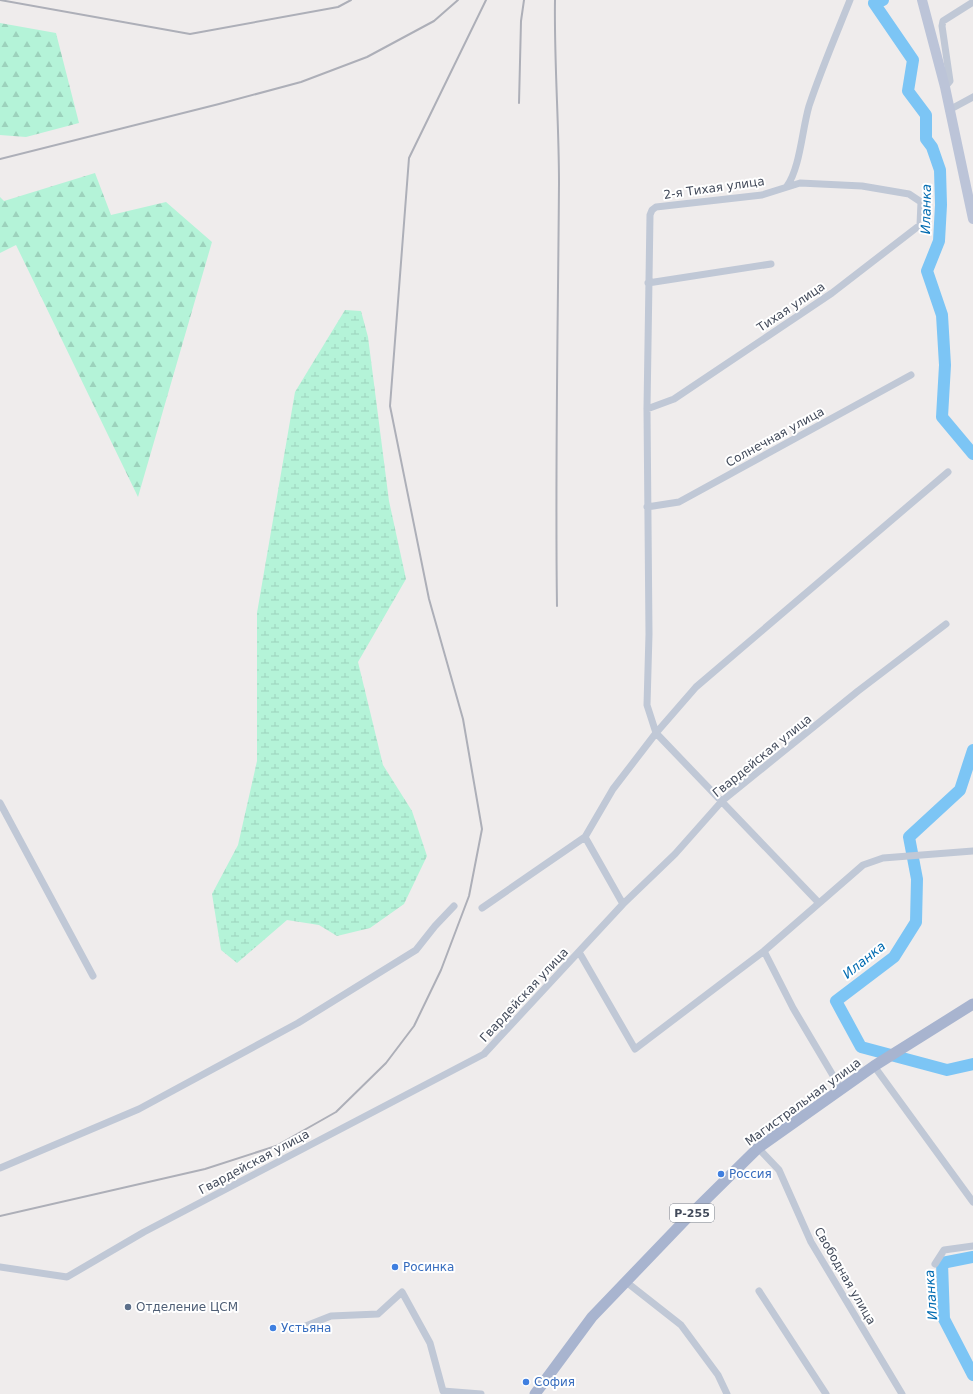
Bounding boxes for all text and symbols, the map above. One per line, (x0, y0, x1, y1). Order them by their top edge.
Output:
street label: 2-я Тихая улица (663, 174, 765, 202)
water label: Иланка (918, 184, 934, 234)
street label: Тихая улица (754, 279, 828, 335)
street label: Солнечная улица (723, 404, 827, 470)
street label: Гвардейская улица (710, 712, 814, 800)
water label: Иланка (840, 938, 888, 982)
street label: Гвардейская улица (477, 945, 571, 1045)
street label: Магистральная улица (742, 1055, 864, 1149)
street label: Гвардейская улица (196, 1127, 312, 1197)
place label: Россия (729, 1167, 772, 1181)
marker: Россия (716, 1169, 726, 1179)
road number: Р-255 (670, 1204, 714, 1222)
street label: Свободная улица (811, 1225, 879, 1327)
place label: Росинка (403, 1260, 454, 1274)
marker: Росинка (390, 1262, 400, 1272)
water label: Иланка (922, 1269, 940, 1321)
place label: Отделение ЦСМ (136, 1300, 238, 1314)
marker: Отделение ЦСМ (123, 1302, 133, 1312)
place label: Устьяна (281, 1321, 331, 1335)
marker: Устьяна (268, 1323, 278, 1333)
place label: София (534, 1375, 575, 1389)
marker: София (521, 1377, 531, 1387)

